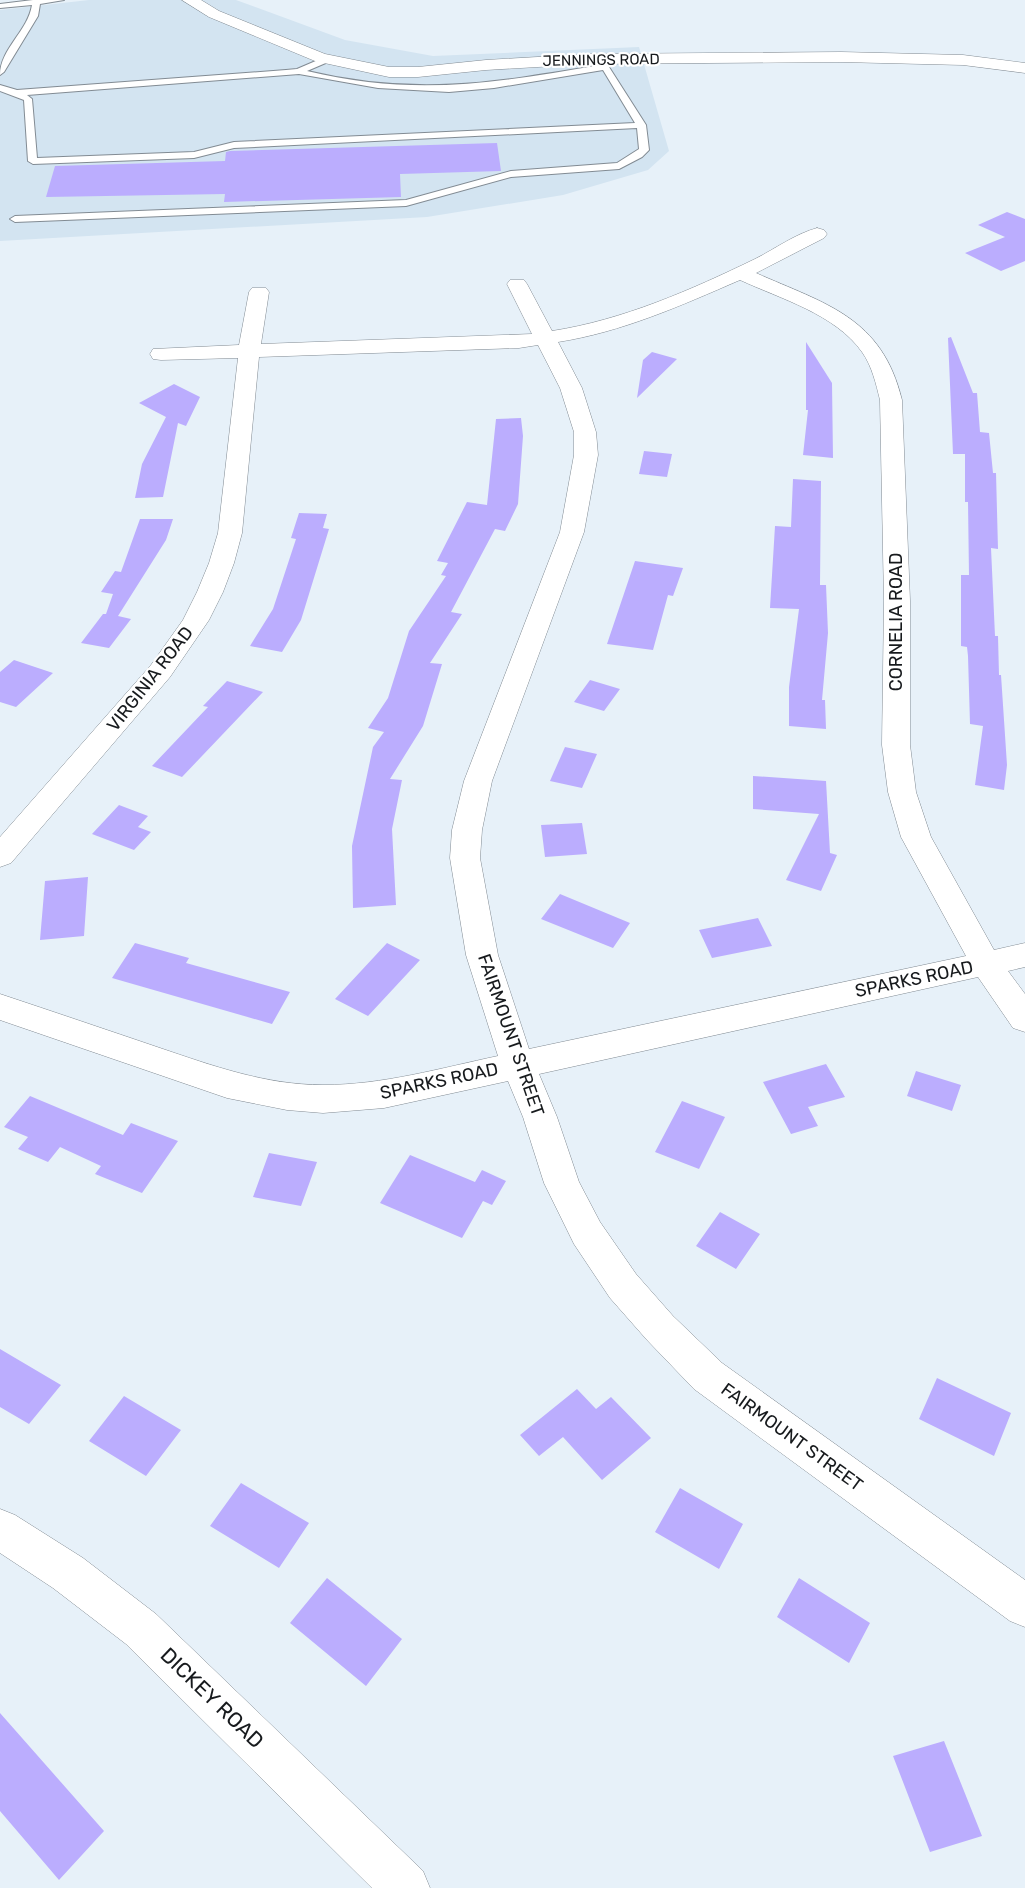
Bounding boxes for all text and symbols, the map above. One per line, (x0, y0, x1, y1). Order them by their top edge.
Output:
street label: JENNINGS ROAD (542, 50, 660, 70)
street label: CORNELIA ROAD (885, 553, 907, 691)
street label: VIRGINIA ROAD (102, 622, 198, 736)
street label: FAIRMOUNT STREET (473, 951, 549, 1119)
street label: SPARKS ROAD (853, 956, 975, 1002)
street label: SPARKS ROAD (378, 1058, 500, 1104)
street label: FAIRMOUNT STREET (717, 1378, 867, 1496)
street label: DICKEY ROAD (156, 1642, 269, 1753)

